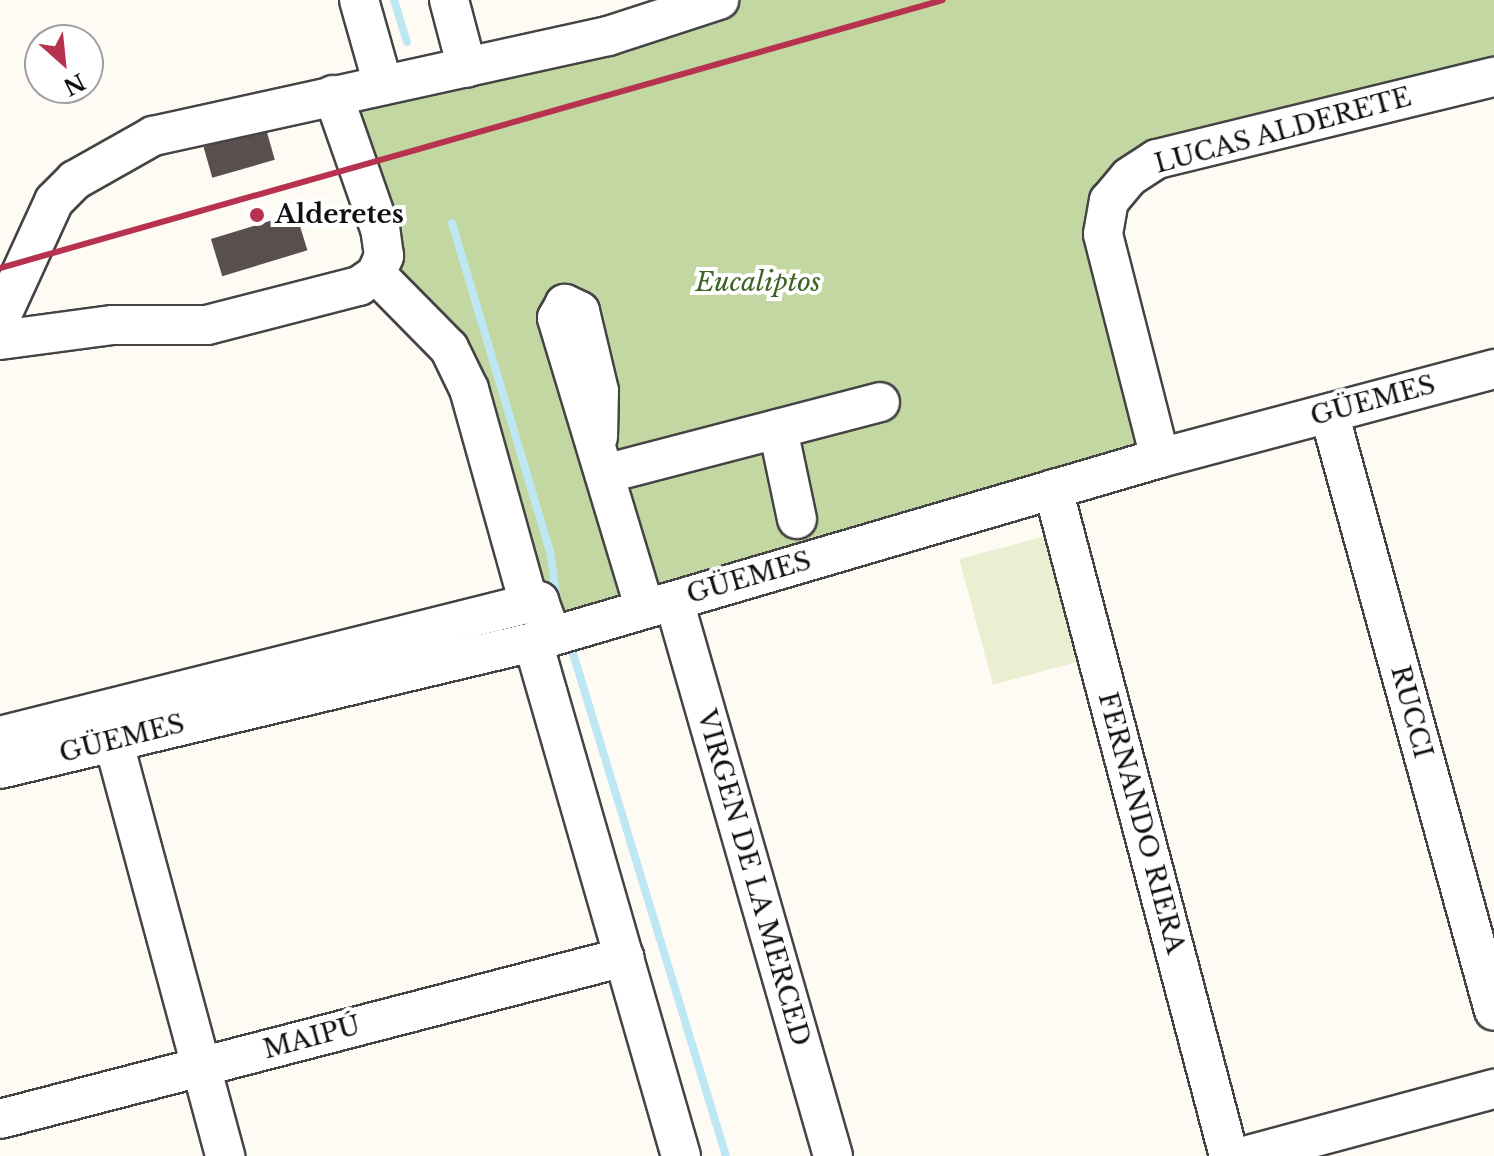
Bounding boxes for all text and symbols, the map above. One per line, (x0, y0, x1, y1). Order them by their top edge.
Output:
north arrow (24, 24, 104, 104)
text: N (59, 67, 90, 101)
street label: LUCAS ALDERETE (1151, 82, 1415, 180)
place label: Alderetes (275, 199, 404, 231)
marker: Alderetes (246, 204, 268, 226)
park label: Eucaliptos (695, 267, 821, 299)
street label: GÜEMES (1307, 369, 1439, 433)
street label: GÜEMES (683, 545, 815, 611)
street label: RUCCI (1384, 662, 1438, 762)
street label: FERNANDO RIERA (1091, 689, 1191, 957)
street label: VIRGEN DE LA MERCED (690, 706, 816, 1050)
street label: GÜEMES (56, 708, 188, 770)
street label: MAIPÚ (260, 1010, 364, 1066)

